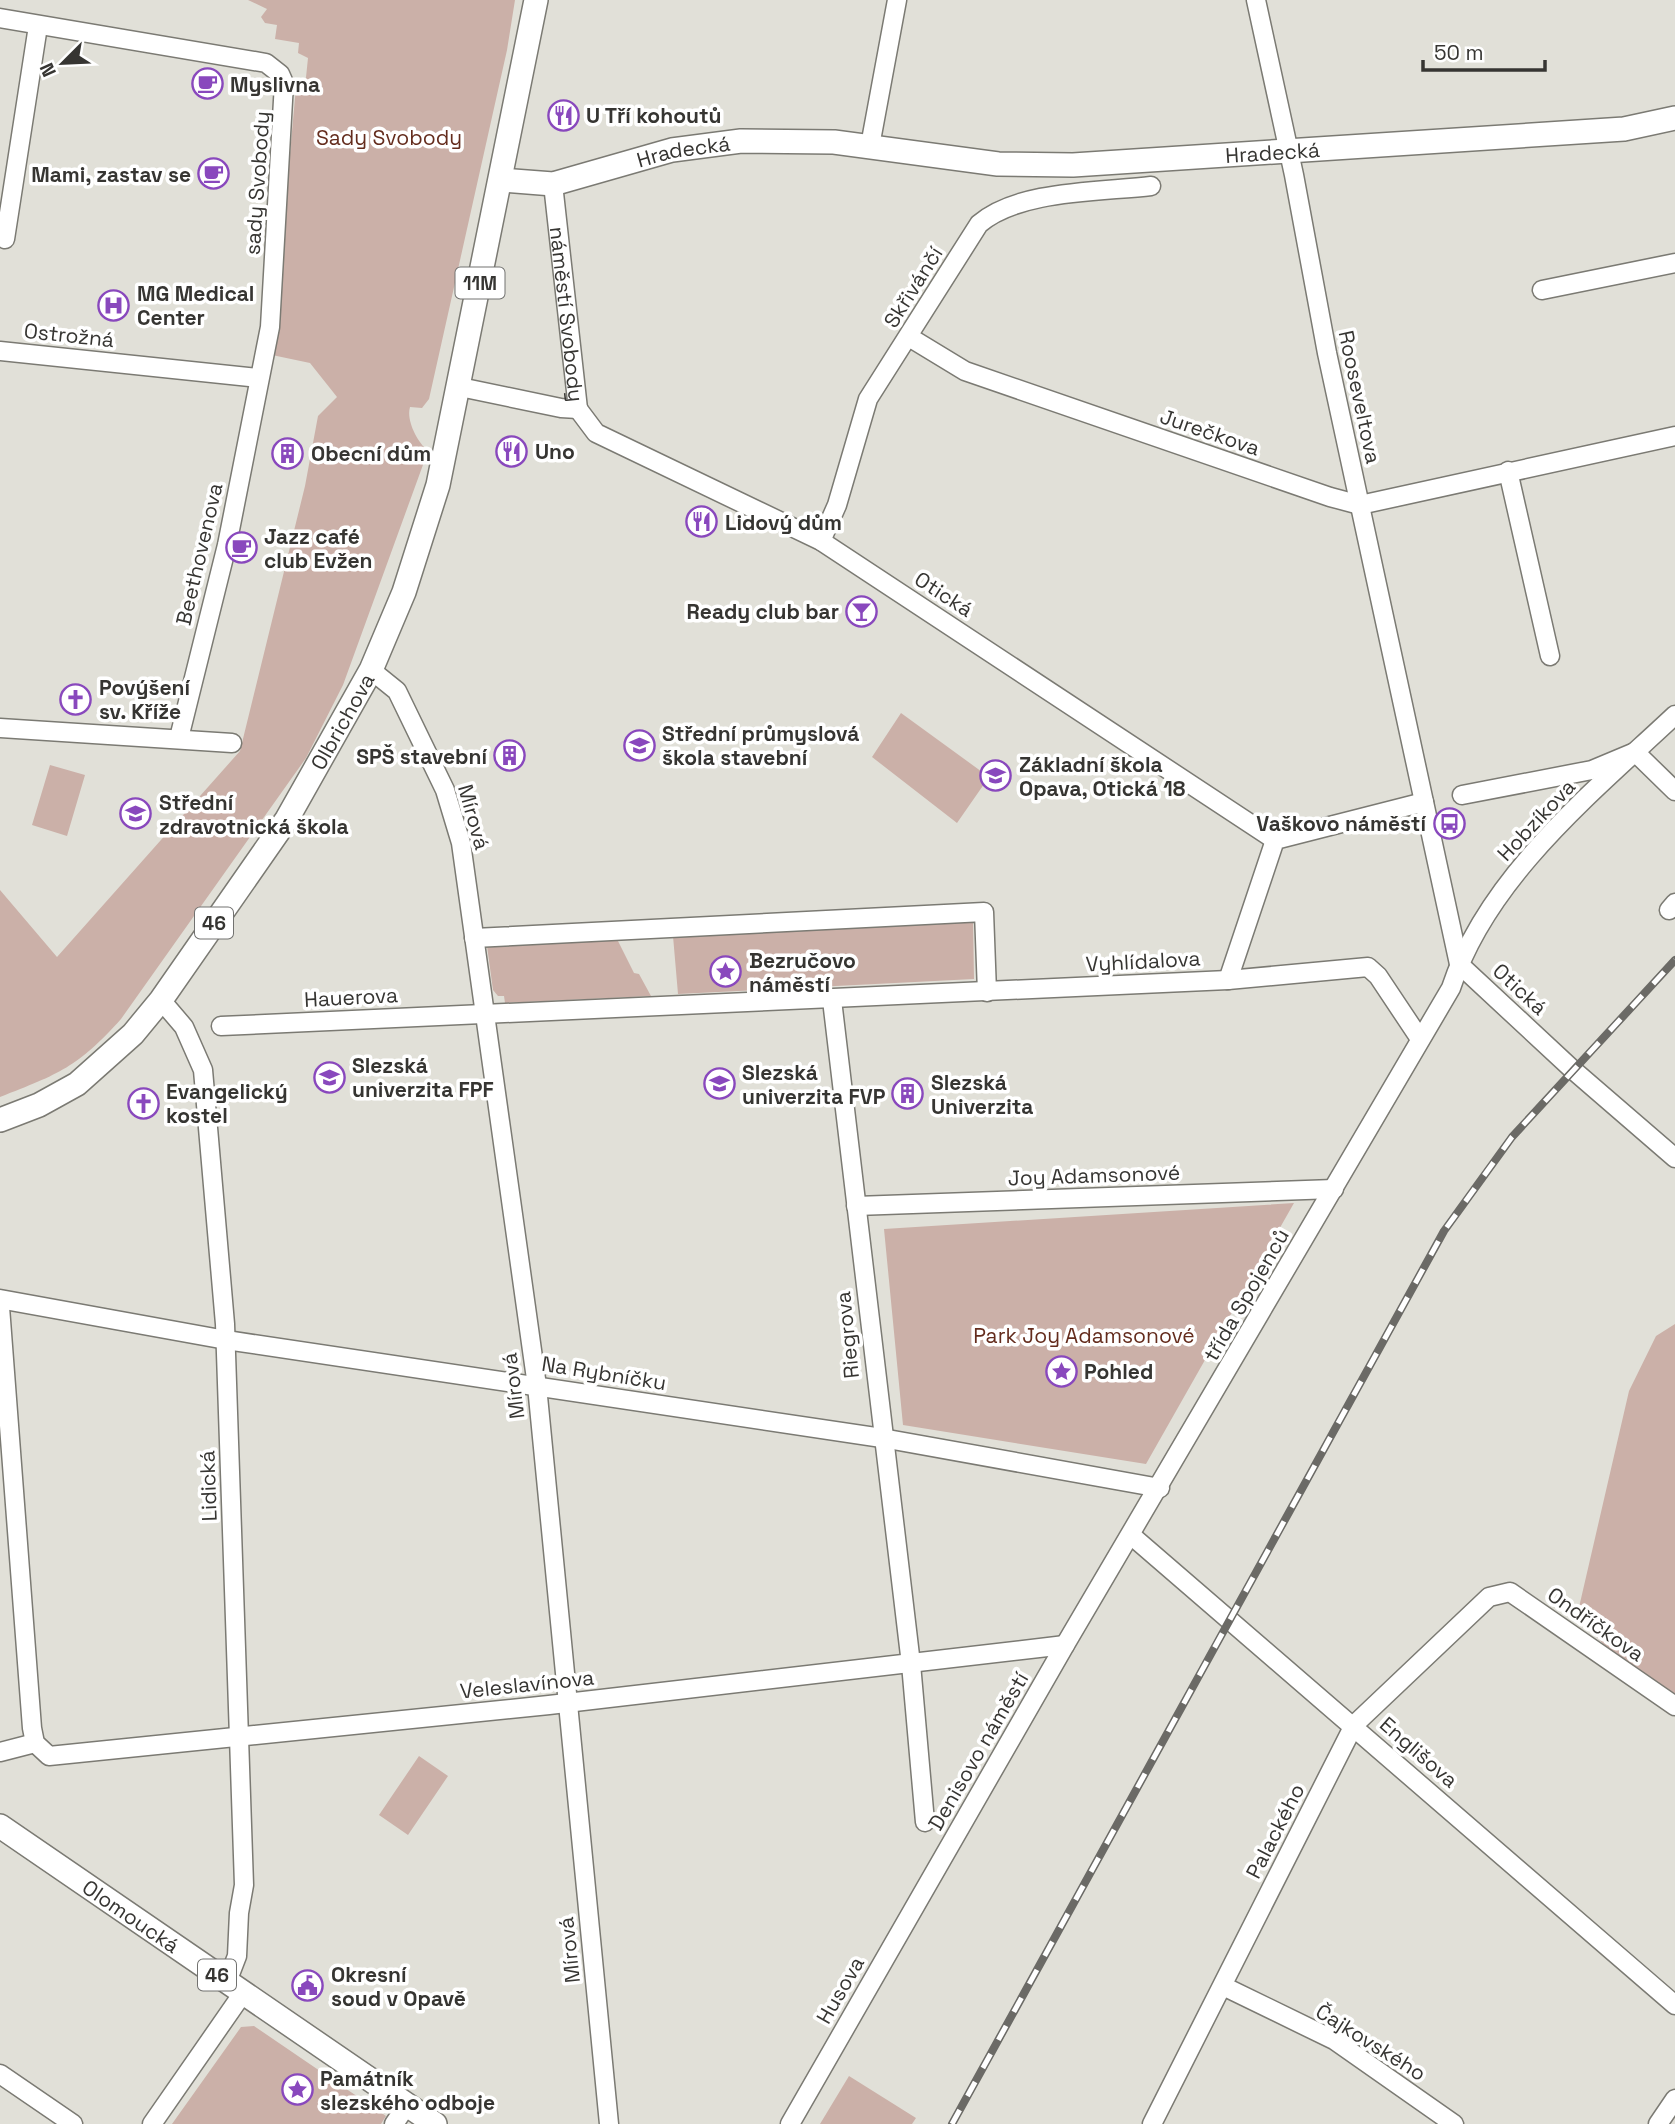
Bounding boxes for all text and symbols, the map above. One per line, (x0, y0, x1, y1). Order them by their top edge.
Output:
north arrow (28, 28, 98, 98)
scale bar (1423, 28, 1546, 72)
text: 50 m (1434, 39, 1484, 66)
text: N (34, 59, 62, 81)
cafe icon: Myslivna (190, 67, 224, 101)
place label: Myslivna (230, 71, 320, 98)
restaurant icon: U Tří kohoutů (546, 98, 580, 132)
place label: U Tří kohoutů (586, 102, 721, 129)
street label: sady Svobody (239, 110, 275, 256)
park label: Sady Svobody (316, 124, 462, 151)
street label: Hradecká (633, 129, 732, 173)
street label: Hradecká (1224, 135, 1321, 169)
cafe icon: Mami, zastav se (197, 157, 231, 191)
place label: Mami, zastav se (31, 161, 191, 188)
street label: náměstí Svobody (544, 225, 591, 403)
street label: Skřivánčí (877, 241, 949, 333)
road number: 11M (456, 268, 504, 298)
place label: MG Medical Center (137, 280, 254, 331)
hospital icon: MG Medical Center (97, 288, 131, 322)
street label: Ostrožná (23, 317, 115, 353)
street label: Rooseveltova (1333, 328, 1387, 466)
street label: Jurečkova (1157, 402, 1263, 462)
restaurant icon: Uno (495, 434, 529, 468)
building icon: Obecní dům (271, 436, 305, 470)
place label: Uno (535, 438, 575, 465)
place label: Obecní dům (311, 440, 431, 467)
street label: Beethovenova (170, 480, 228, 628)
restaurant icon: Lidový dům (685, 505, 719, 539)
place label: Lidový dům (725, 509, 842, 536)
place label: Jazz café club Evžen (264, 523, 372, 574)
cafe icon: Jazz café club Evžen (224, 531, 258, 565)
street label: Otická (910, 565, 978, 623)
bar icon: Ready club bar (845, 594, 879, 628)
place label: Ready club bar (687, 598, 839, 625)
street label: Olbrichova (304, 668, 380, 775)
place label: Povýšení sv. Kříže (99, 674, 190, 725)
church icon: Povýšení sv. Kříže (59, 682, 93, 716)
place label: Střední průmyslová škola stavební (662, 720, 860, 771)
school or university icon: Střední průmyslová škola stavební (622, 728, 656, 762)
building icon: SPŠ stavební (493, 739, 527, 773)
place label: SPŠ stavební (356, 743, 487, 770)
place label: Základní škola Opava, Otická 18 (1019, 751, 1186, 802)
school or university icon: Základní škola Opava, Otická 18 (979, 759, 1013, 793)
street label: Hobzíkova (1491, 773, 1581, 867)
street label: Mírová (452, 781, 496, 853)
place label: Střední zdravotnická škola (159, 789, 349, 840)
school or university icon: Střední zdravotnická škola (119, 797, 153, 831)
bus stop icon: Vaškovo náměstí (1432, 806, 1466, 840)
place label: Vaškovo náměstí (1256, 810, 1426, 837)
road number: 46 (195, 908, 233, 939)
street label: Vyhlídalova (1085, 945, 1201, 977)
place label: Bezručovo náměstí (749, 947, 856, 998)
place icon: Bezručovo náměstí (709, 955, 743, 989)
street label: Otická (1487, 957, 1553, 1021)
street label: Hauerova (303, 981, 399, 1013)
place label: Slezská univerzita FPF (352, 1052, 494, 1103)
place label: Slezská univerzita FVP (742, 1059, 886, 1110)
school or university icon: Slezská univerzita FPF (312, 1060, 346, 1094)
school or university icon: Slezská univerzita FVP (702, 1067, 736, 1101)
place label: Slezská Univerzita (931, 1069, 1033, 1120)
building icon: Slezská Univerzita (891, 1077, 925, 1111)
place label: Evangelický kostel (166, 1078, 288, 1129)
church icon: Evangelický kostel (126, 1086, 160, 1120)
street label: Joy Adamsonové (1007, 1158, 1181, 1192)
street label: třída Spojenců (1197, 1224, 1295, 1366)
street label: Riegrova (829, 1290, 865, 1380)
park label: Park Joy Adamsonové (973, 1322, 1195, 1349)
street label: Na Rybníčku (540, 1350, 668, 1396)
street label: Mírová (496, 1351, 530, 1421)
place icon: Pohled (1044, 1354, 1078, 1388)
place label: Pohled (1084, 1358, 1153, 1385)
street label: Lidická (193, 1450, 223, 1522)
street label: Ondříčkova (1542, 1581, 1650, 1667)
street label: Veleslavínova (458, 1664, 596, 1704)
street label: Denisovo náměstí (922, 1666, 1035, 1835)
street label: Englišova (1374, 1711, 1464, 1793)
street label: Palackého (1240, 1779, 1310, 1883)
street label: Olomoucká (77, 1873, 185, 1959)
street label: Mírová (552, 1916, 586, 1984)
street label: Husova (810, 1952, 870, 2028)
road number: 46 (198, 1960, 236, 1991)
place label: Okresní soud v Opavě (331, 1961, 466, 2012)
public building icon: Okresní soud v Opavě (291, 1969, 325, 2003)
street label: Čajkovského (1311, 1997, 1431, 2087)
place label: Památník slezského odboje (320, 2065, 495, 2116)
place icon: Památník slezského odboje (280, 2073, 314, 2107)

